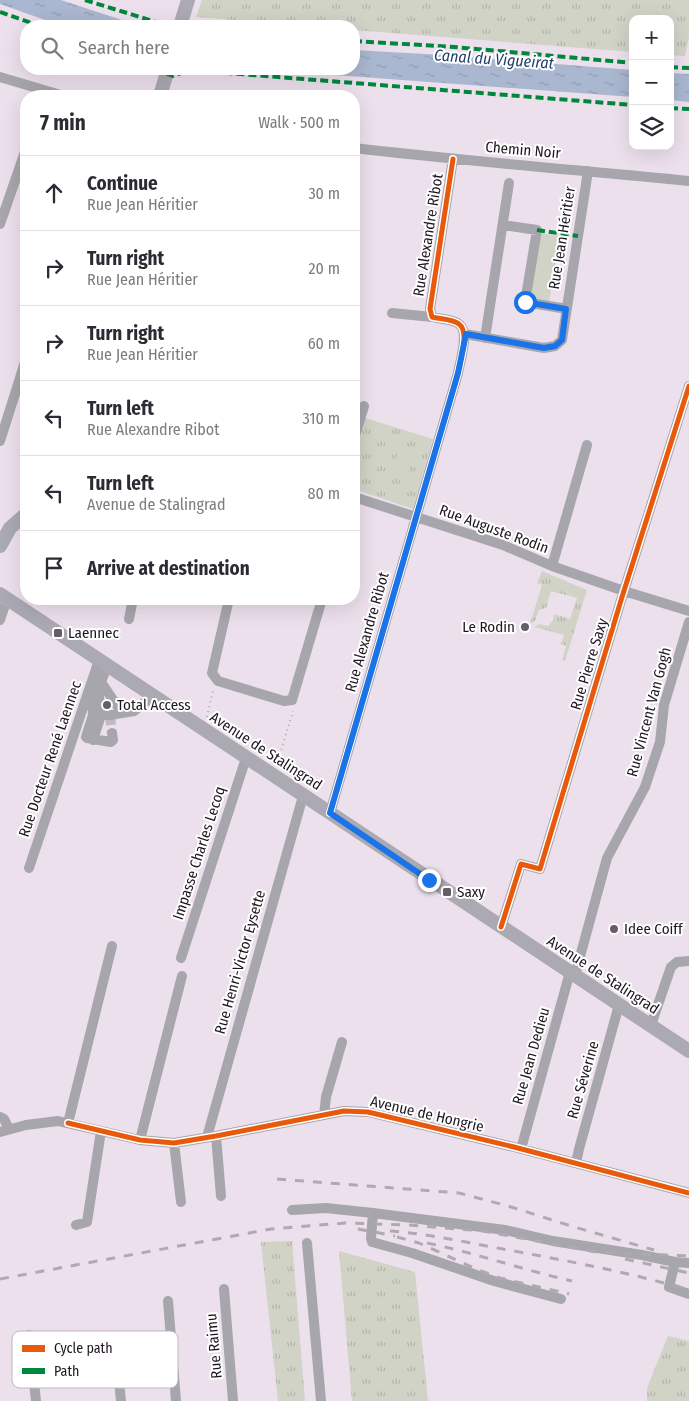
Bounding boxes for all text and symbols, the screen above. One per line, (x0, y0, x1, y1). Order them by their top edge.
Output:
map controls (629, 15, 674, 150)
button: + (629, 15, 674, 60)
search box (20, 20, 360, 75)
icon: search (38, 34, 66, 62)
text: Search here (78, 36, 170, 59)
water label: Canal du Vigueirat (433, 45, 555, 73)
button: − (629, 60, 674, 105)
button: layers (629, 105, 674, 150)
text: 7 min (40, 110, 86, 136)
text: Walk · 500 m (258, 113, 340, 132)
street label: Chemin Noir (485, 138, 562, 162)
text: Continue (87, 172, 158, 195)
street label: Rue Alexandre Ribot (409, 172, 447, 298)
icon: ahead (40, 179, 68, 207)
text: 30 m (308, 184, 340, 203)
street label: Rue Jean Héritier (545, 185, 579, 291)
text: Rue Jean Héritier (87, 195, 198, 214)
text: Turn right (87, 247, 164, 270)
icon: right (40, 254, 68, 282)
text: 20 m (309, 259, 340, 278)
text: Rue Jean Héritier (87, 270, 198, 289)
route start (514, 291, 537, 314)
text: Turn right (87, 322, 164, 345)
icon: right (40, 329, 68, 357)
text: 60 m (308, 334, 340, 353)
text: Rue Jean Héritier (87, 345, 198, 364)
text: Turn left (87, 397, 154, 420)
icon: left (40, 404, 68, 432)
text: 310 m (303, 409, 340, 428)
text: Rue Alexandre Ribot (87, 420, 219, 439)
text: Turn left (87, 472, 154, 495)
icon: left (40, 479, 68, 507)
text: 80 m (308, 484, 340, 503)
text: Avenue de Stalingrad (87, 495, 226, 514)
street label: Rue Auguste Rodin (437, 501, 551, 557)
icon: arrive (40, 554, 68, 582)
text: Arrive at destination (87, 557, 250, 580)
street label: Rue Alexandre Ribot (341, 570, 393, 694)
street label: Rue Pierre Saxy (567, 616, 612, 712)
place label: Le Rodin (462, 618, 515, 636)
marker: Le Rodin (519, 621, 531, 633)
place label: Laennec (68, 624, 120, 642)
marker: Laennec (52, 627, 64, 639)
street label: Rue Vincent Van Gogh (623, 645, 675, 779)
street label: Rue Docteur René Laennec (15, 678, 85, 839)
place label: Total Access (117, 696, 191, 714)
marker: Total Access (101, 699, 113, 711)
street label: Avenue de Stalingrad (207, 708, 325, 794)
street label: Impasse Charles Lecoq (169, 784, 229, 922)
route end (418, 869, 441, 892)
place label: Saxy (457, 883, 485, 901)
marker: Saxy (441, 886, 453, 898)
street label: Rue Henri-Victor Eysette (211, 888, 269, 1036)
place label: Idee Coiff (624, 920, 684, 938)
marker: Idee Coiff (608, 923, 620, 935)
street label: Avenue de Stalingrad (544, 932, 662, 1018)
street label: Rue Jean Dedieu (509, 1005, 553, 1107)
street label: Rue Séverine (563, 1039, 603, 1121)
street label: Avenue de Hongrie (368, 1092, 486, 1136)
street label: Rue Raimu (202, 1313, 226, 1379)
legend (12, 1331, 178, 1388)
text: Cycle path (54, 1340, 113, 1357)
text: Path (54, 1363, 79, 1380)

